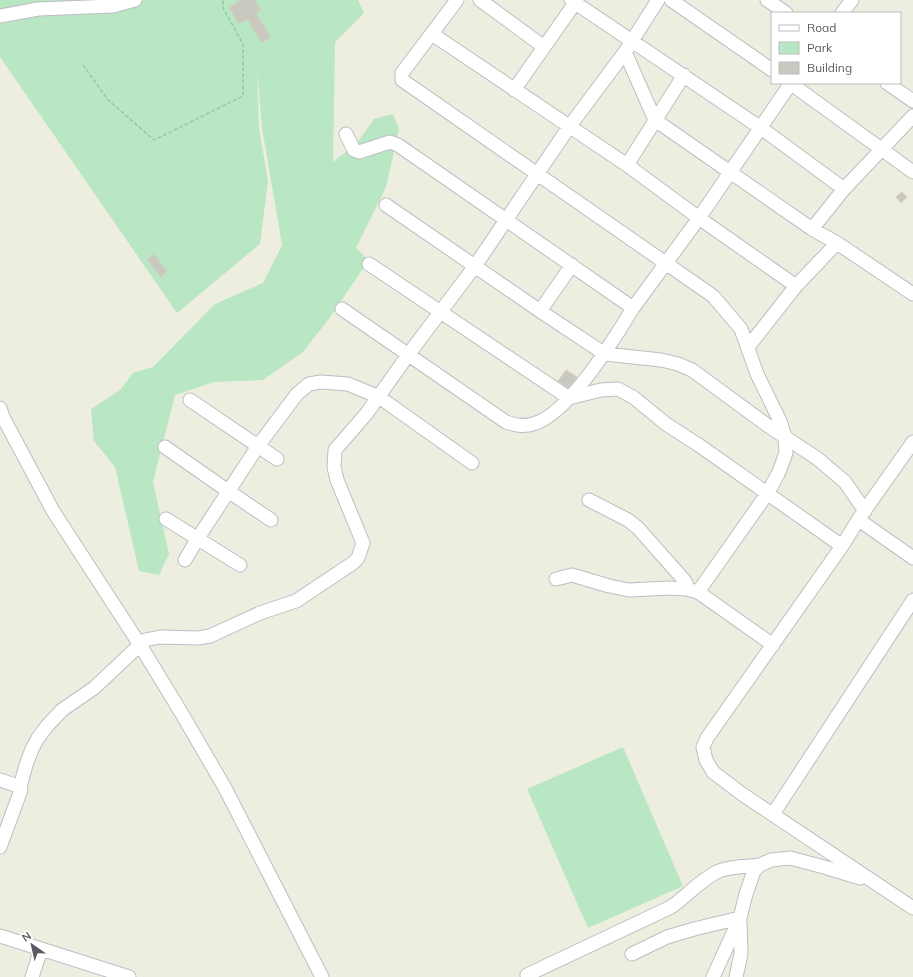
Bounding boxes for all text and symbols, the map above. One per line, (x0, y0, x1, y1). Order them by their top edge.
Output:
legend (771, 12, 901, 84)
text: Road (807, 20, 836, 35)
text: Park (807, 40, 833, 55)
text: Building (807, 60, 852, 75)
north arrow (12, 925, 52, 965)
text: N (19, 929, 34, 945)

